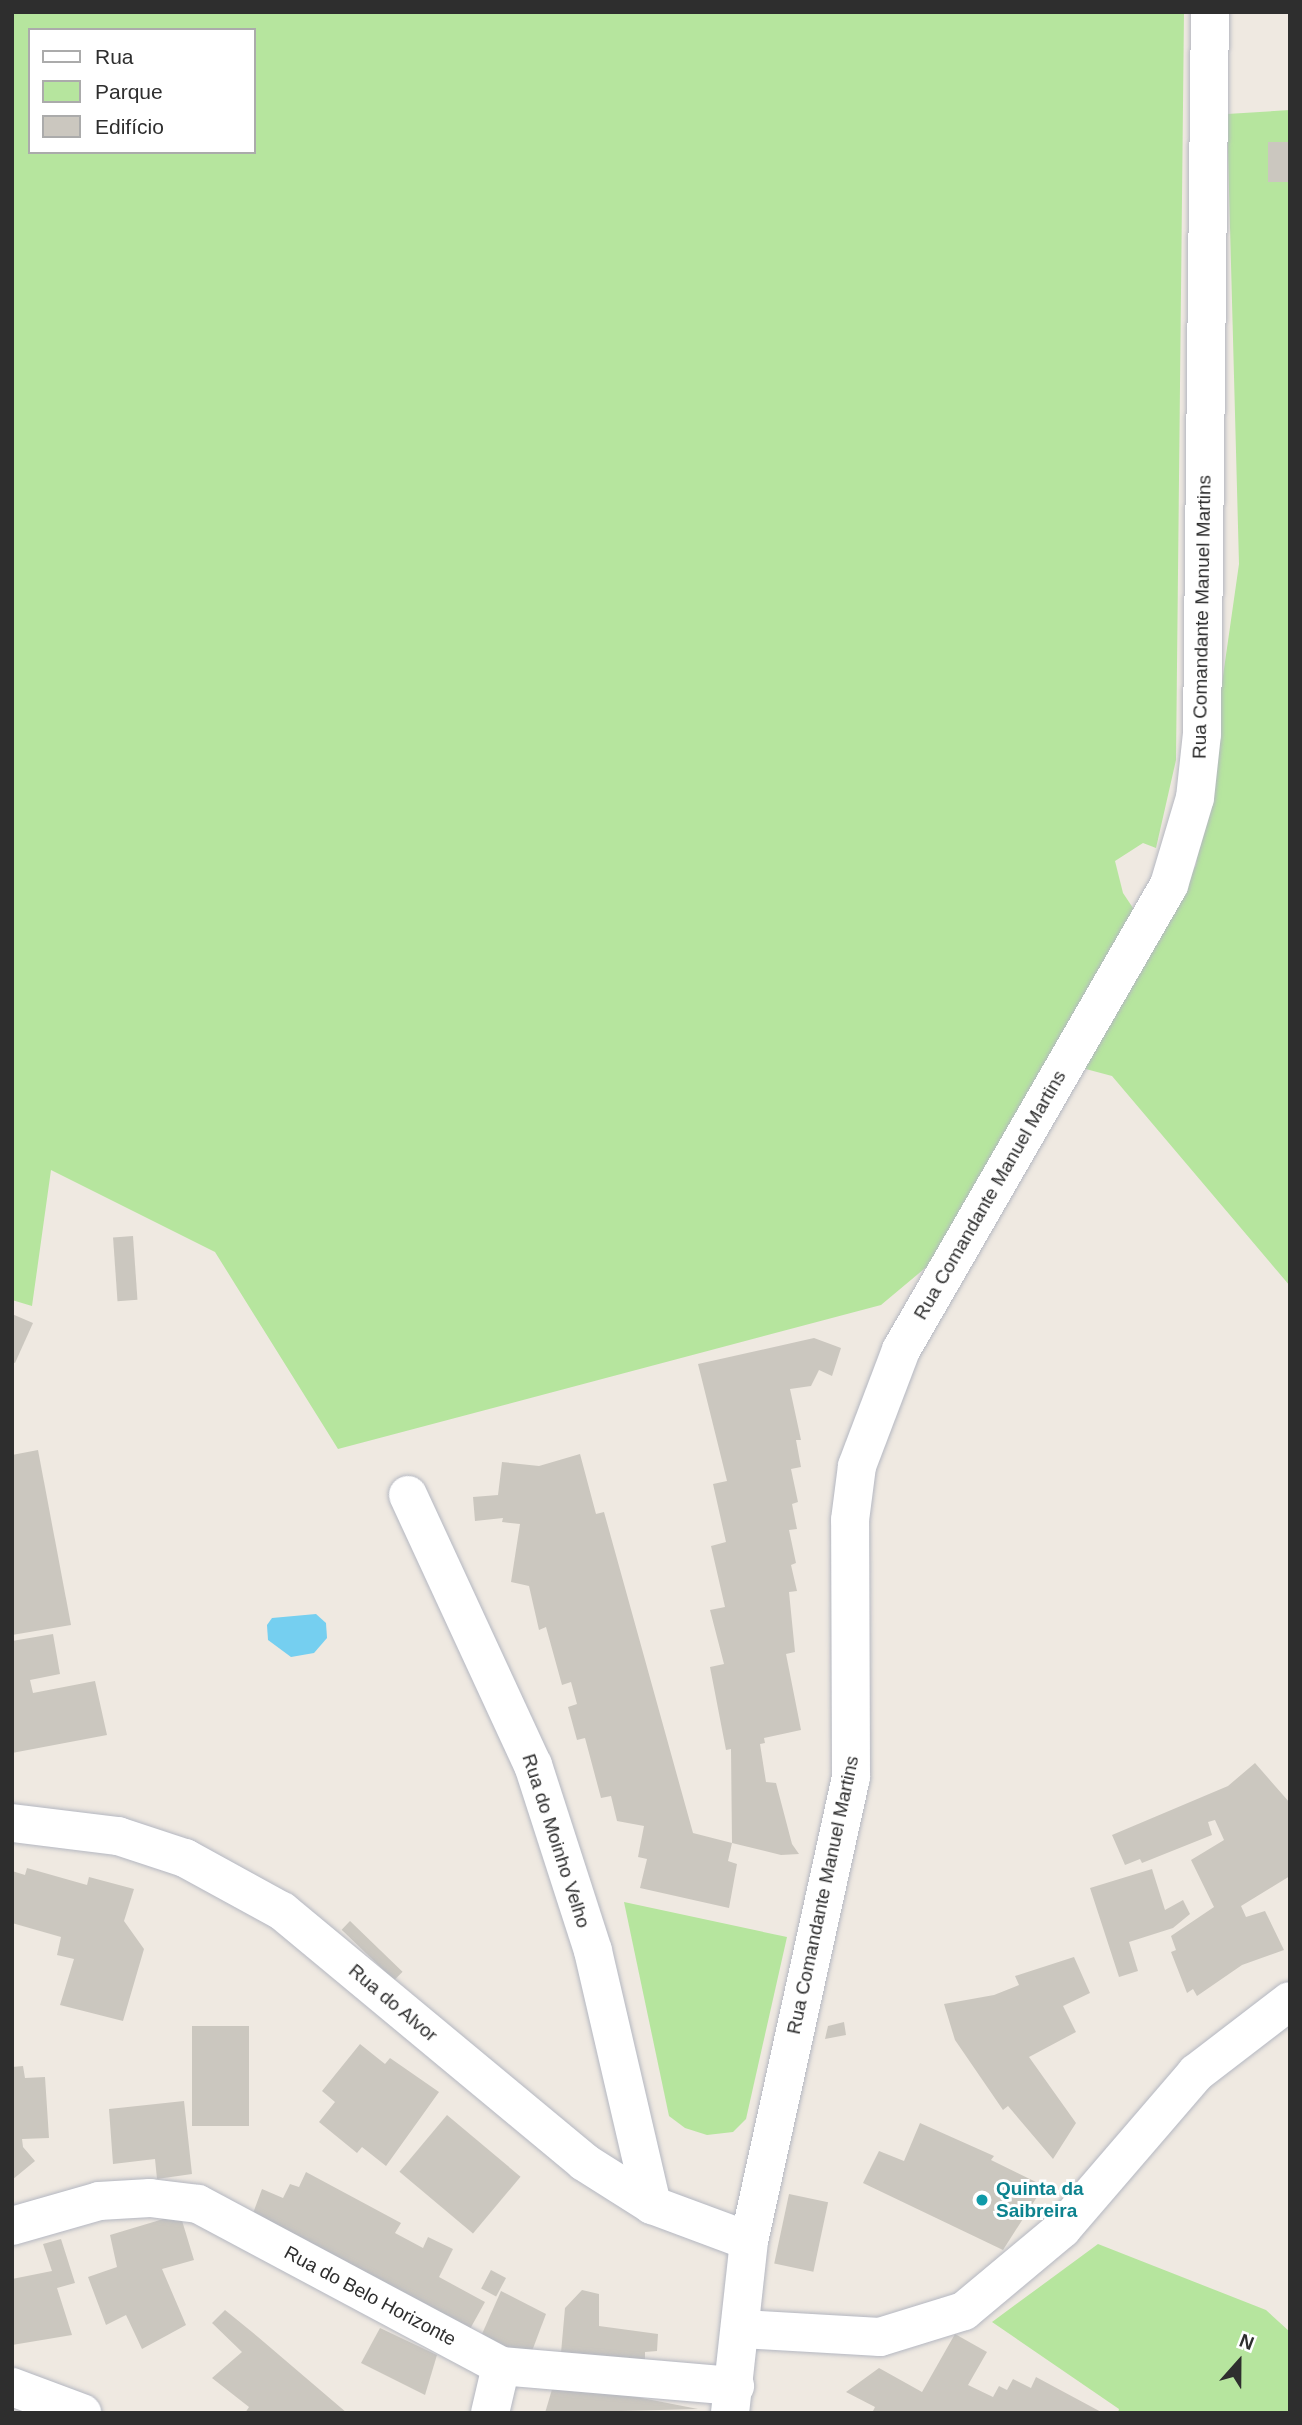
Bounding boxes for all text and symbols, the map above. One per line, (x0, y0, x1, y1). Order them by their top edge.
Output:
legend (28, 28, 256, 154)
text: Rua (95, 45, 134, 68)
text: Parque (95, 80, 163, 103)
text: Edifício (95, 115, 164, 138)
street label: Rua Comandante Manuel Martins (1188, 475, 1216, 759)
street label: Rua Comandante Manuel Martins (909, 1066, 1071, 1324)
street label: Rua do Moinho Velho (517, 1751, 595, 1931)
street label: Rua Comandante Manuel Martins (782, 1754, 864, 2036)
street label: Rua do Alvor (344, 1959, 442, 2047)
place label: Quinta da Saibreira (996, 2178, 1084, 2222)
marker: Quinta da Saibreira (974, 2192, 990, 2208)
street label: Rua do Belo Horizonte (280, 2241, 460, 2351)
north arrow (1204, 2327, 1274, 2397)
text: N (1237, 2330, 1257, 2354)

